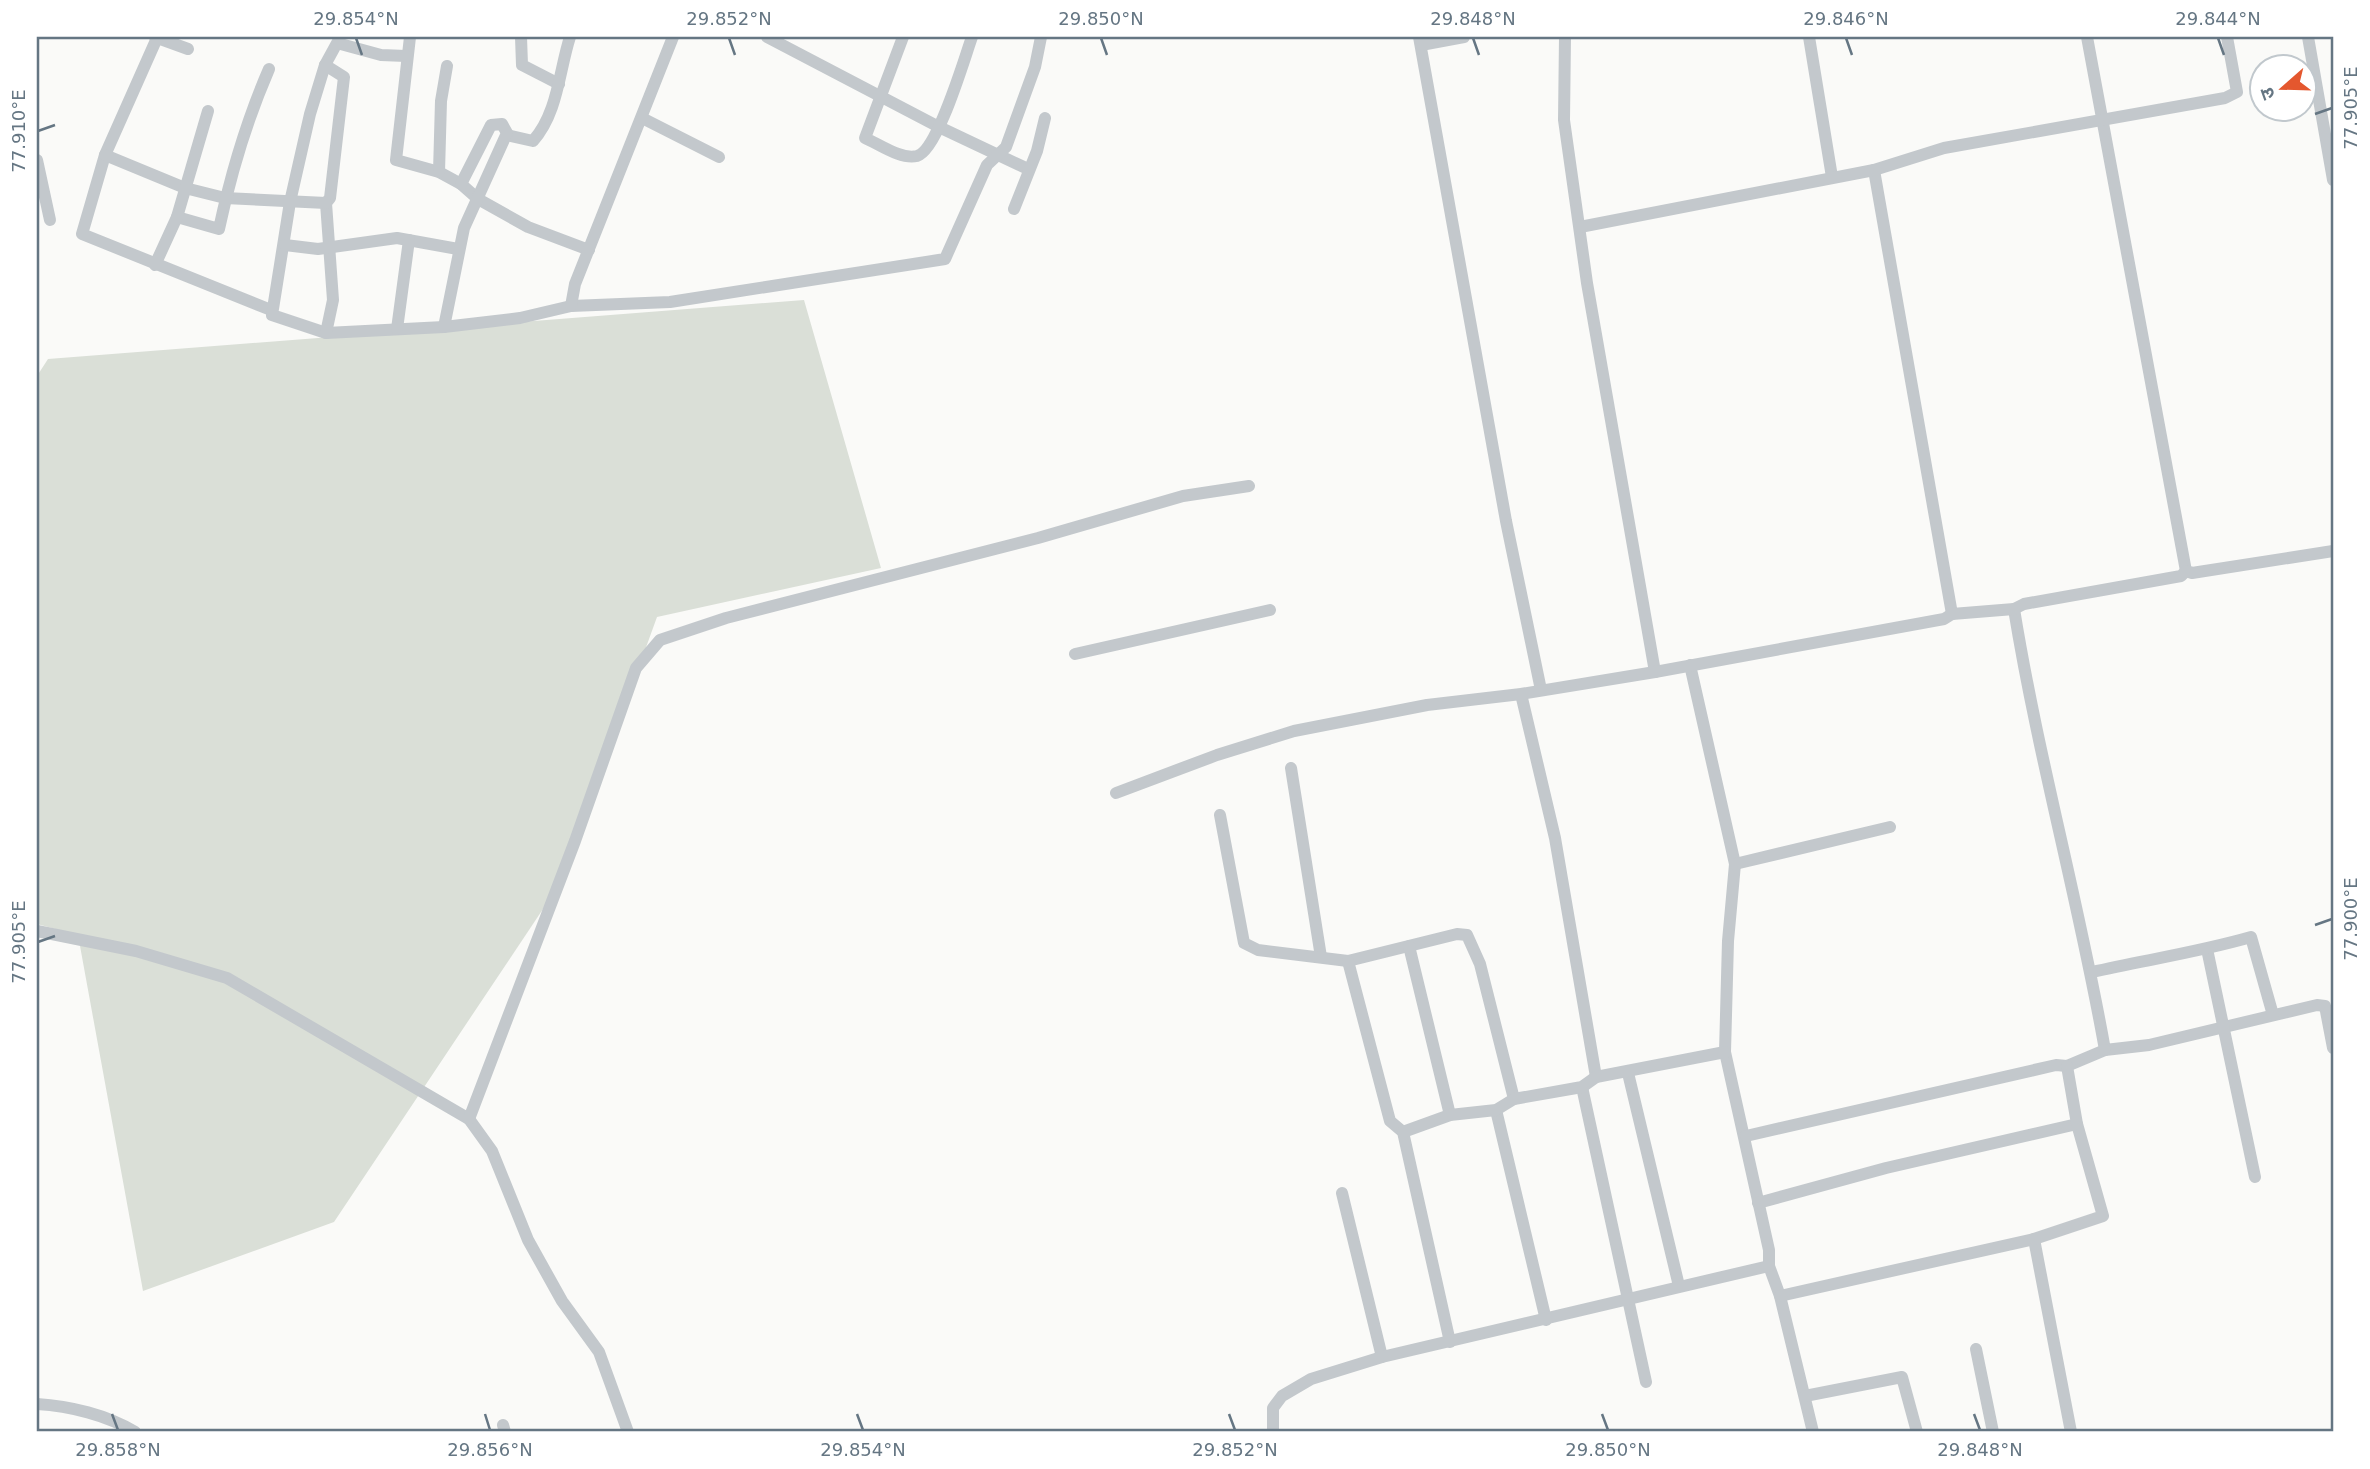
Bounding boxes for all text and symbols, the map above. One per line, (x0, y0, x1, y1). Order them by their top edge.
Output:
text: 29.854°N (313, 8, 399, 29)
text: 29.852°N (686, 8, 772, 29)
text: 29.850°N (1058, 8, 1144, 29)
text: 29.848°N (1430, 8, 1516, 29)
text: 29.846°N (1803, 8, 1889, 29)
text: 29.844°N (2175, 8, 2261, 29)
north arrow (2248, 52, 2318, 122)
text: 77.905°E (2340, 66, 2361, 150)
text: उ (2254, 84, 2279, 103)
text: 77.910°E (8, 89, 29, 173)
text: 77.900°E (2340, 877, 2361, 961)
text: 77.905°E (8, 900, 29, 984)
text: 29.858°N (75, 1439, 161, 1460)
text: 29.856°N (447, 1439, 533, 1460)
text: 29.854°N (820, 1439, 906, 1460)
text: 29.852°N (1192, 1439, 1278, 1460)
text: 29.850°N (1565, 1439, 1651, 1460)
text: 29.848°N (1937, 1439, 2023, 1460)

